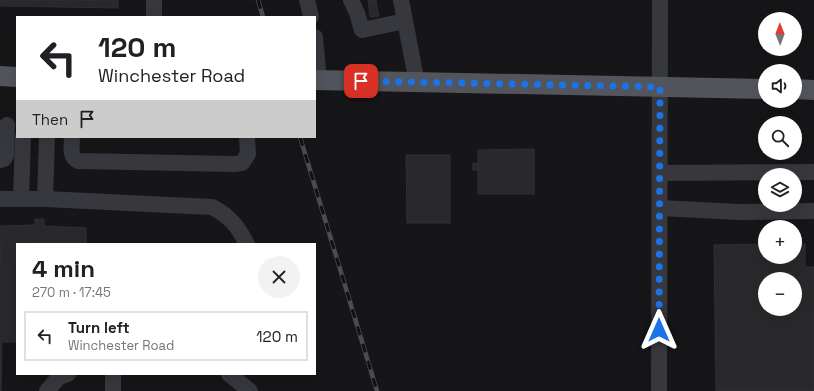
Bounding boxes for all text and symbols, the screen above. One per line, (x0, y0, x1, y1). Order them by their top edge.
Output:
north arrow (758, 12, 802, 56)
map controls (758, 12, 802, 316)
text: 120 m (98, 29, 176, 65)
icon: left (32, 32, 84, 84)
text: Winchester Road (98, 64, 245, 87)
pin (344, 64, 378, 98)
button: sound (758, 64, 802, 108)
icon: arrive (350, 70, 372, 92)
icon: arrive (76, 108, 98, 130)
text: Then (32, 110, 68, 129)
button: search (758, 116, 802, 160)
button: layers (758, 168, 802, 212)
button: + (758, 220, 802, 264)
text: 4 min (32, 253, 95, 284)
button: close (258, 256, 300, 298)
button: − (758, 272, 802, 316)
text: 270 m · 17:45 (32, 284, 111, 301)
position arrow (638, 309, 680, 351)
text: Turn left (68, 318, 130, 337)
icon: left (34, 325, 56, 347)
text: 120 m (256, 327, 298, 346)
text: Winchester Road (68, 337, 174, 354)

